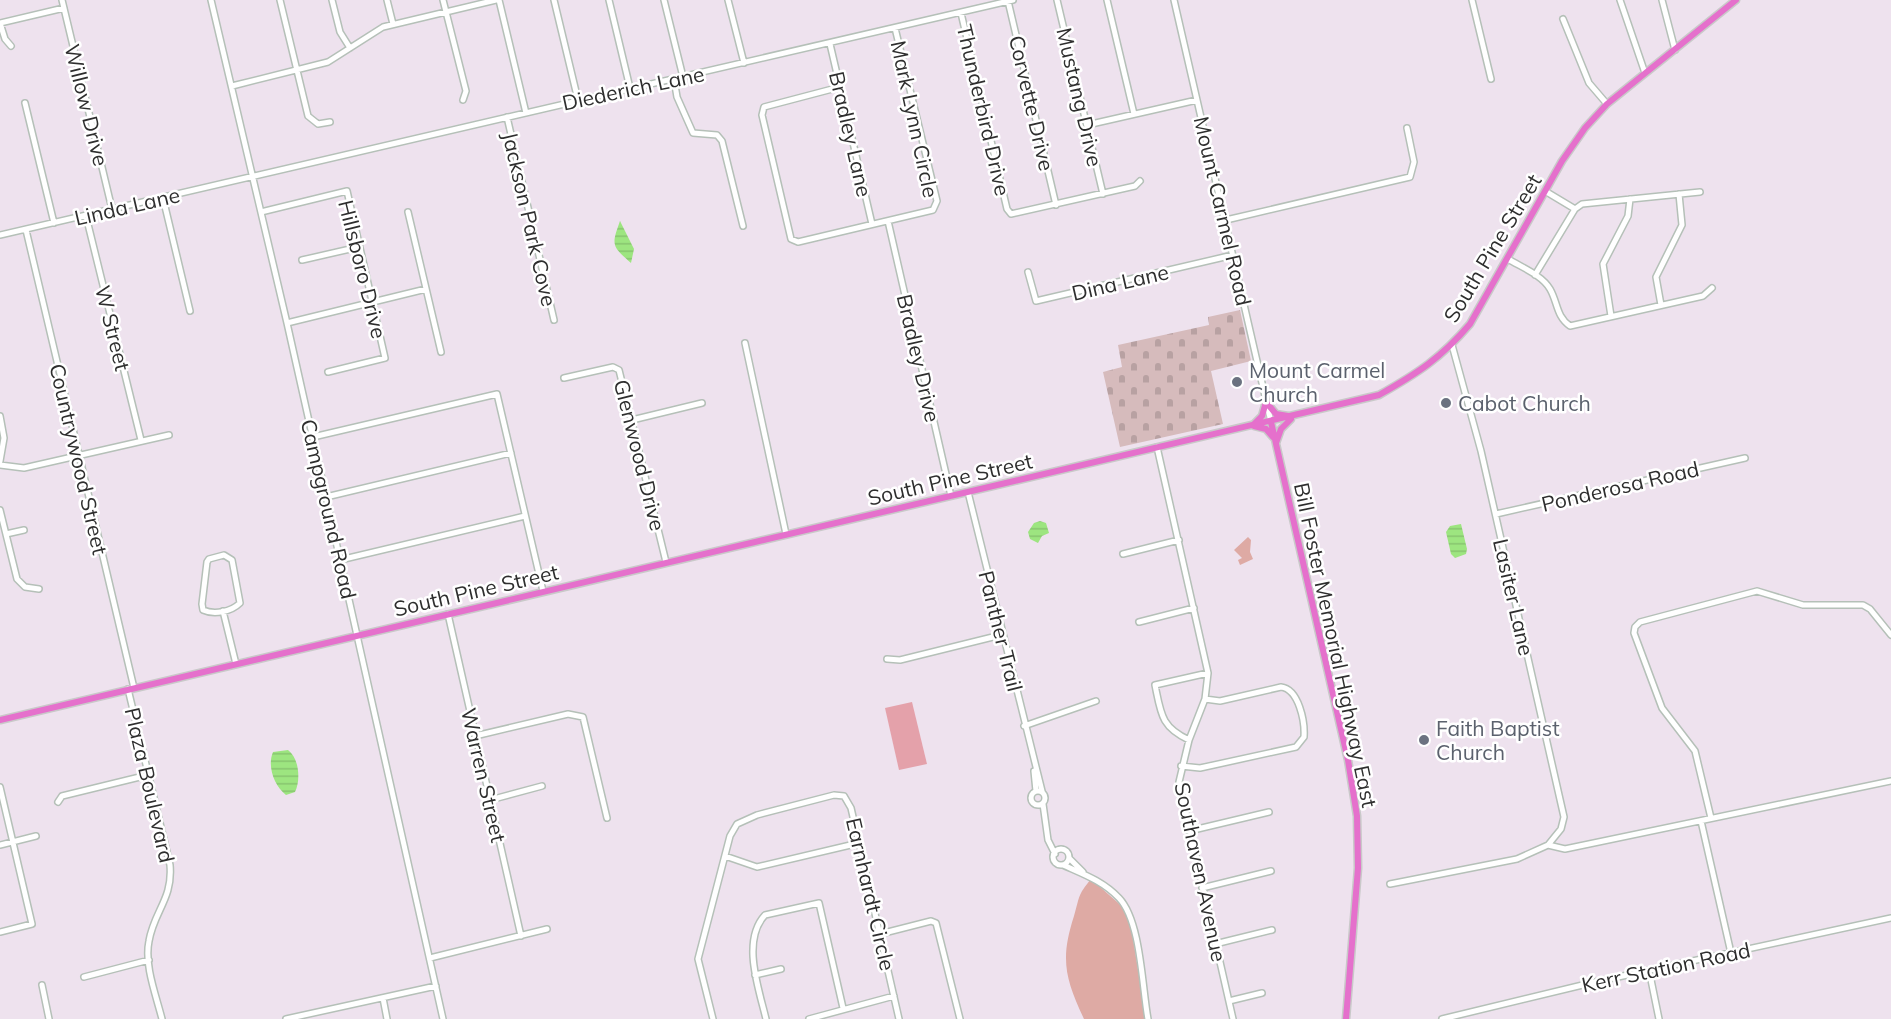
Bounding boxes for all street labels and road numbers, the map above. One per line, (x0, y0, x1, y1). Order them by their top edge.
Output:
street label: Thunderbird Drive (952, 22, 1016, 198)
street label: Mustang Drive (1051, 25, 1109, 169)
street label: Corvette Drive (1004, 33, 1060, 173)
street label: Mark Lynn Circle (886, 38, 944, 200)
street label: Willow Drive (59, 41, 115, 169)
street label: Diederich Lane (560, 60, 706, 116)
street label: Bradley Lane (824, 69, 878, 199)
street label: Mount Carmel Road (1189, 114, 1257, 308)
street label: Jackson Park Cove (497, 129, 563, 309)
street label: South Pine Street (1438, 169, 1546, 327)
street label: Linda Lane (72, 181, 182, 231)
street label: Hillsboro Drive (333, 197, 393, 341)
street label: Dina Lane (1069, 258, 1171, 306)
street label: W Street (90, 283, 136, 373)
street label: Bradley Drive (892, 291, 946, 425)
street label: Countrywood Street (44, 361, 114, 557)
street label: Glenwood Drive (609, 377, 671, 533)
street label: Campground Road (296, 417, 362, 601)
street label: South Pine Street (865, 447, 1035, 511)
street label: Ponderosa Road (1539, 455, 1701, 517)
street label: Bill Foster Memorial Highway East (1289, 480, 1383, 810)
street label: Lasiter Lane (1488, 536, 1540, 658)
street label: South Pine Street (391, 558, 561, 622)
street label: Panther Trail (973, 568, 1029, 694)
street label: Plaza Boulevard (120, 705, 180, 865)
street label: Warren Street (456, 705, 512, 845)
street label: Southaven Avenue (1169, 780, 1233, 964)
street label: Earnhardt Circle (841, 815, 901, 973)
street label: Kerr Station Road (1579, 936, 1753, 998)

